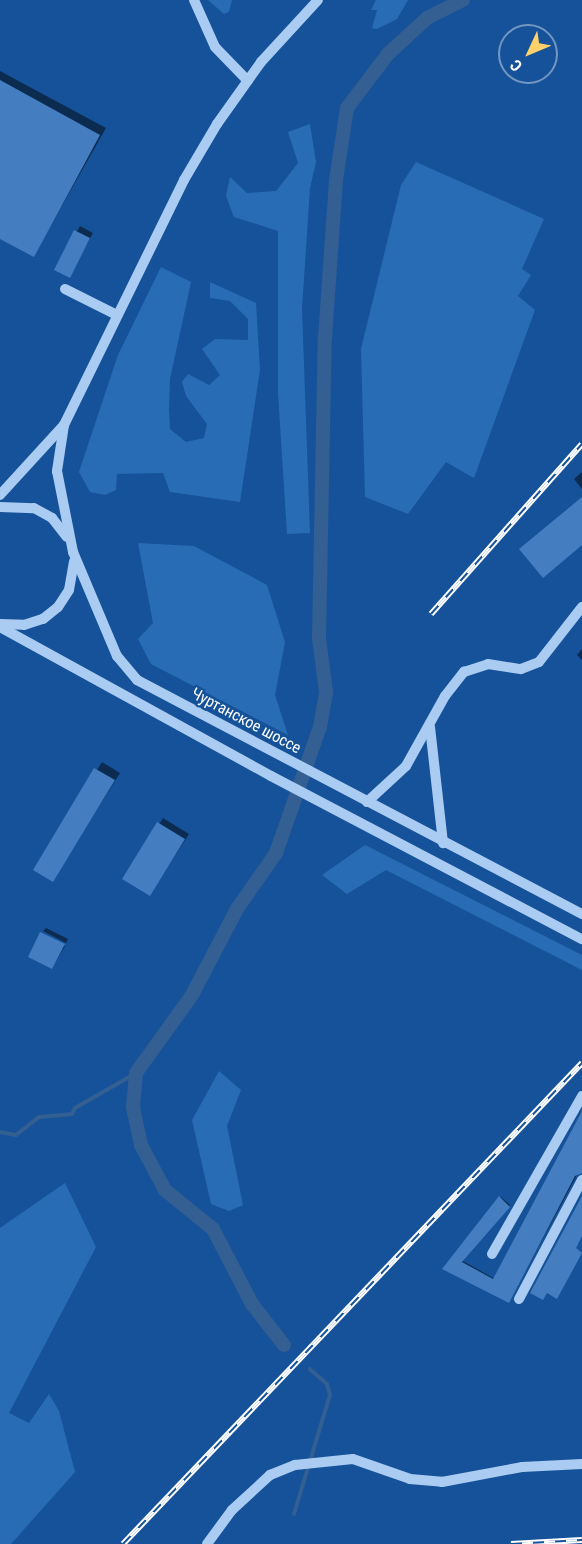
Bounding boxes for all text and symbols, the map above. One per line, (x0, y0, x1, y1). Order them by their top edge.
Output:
north arrow (498, 24, 558, 84)
text: С (506, 56, 526, 75)
street label: Чуртанское шоссе (188, 684, 304, 758)

